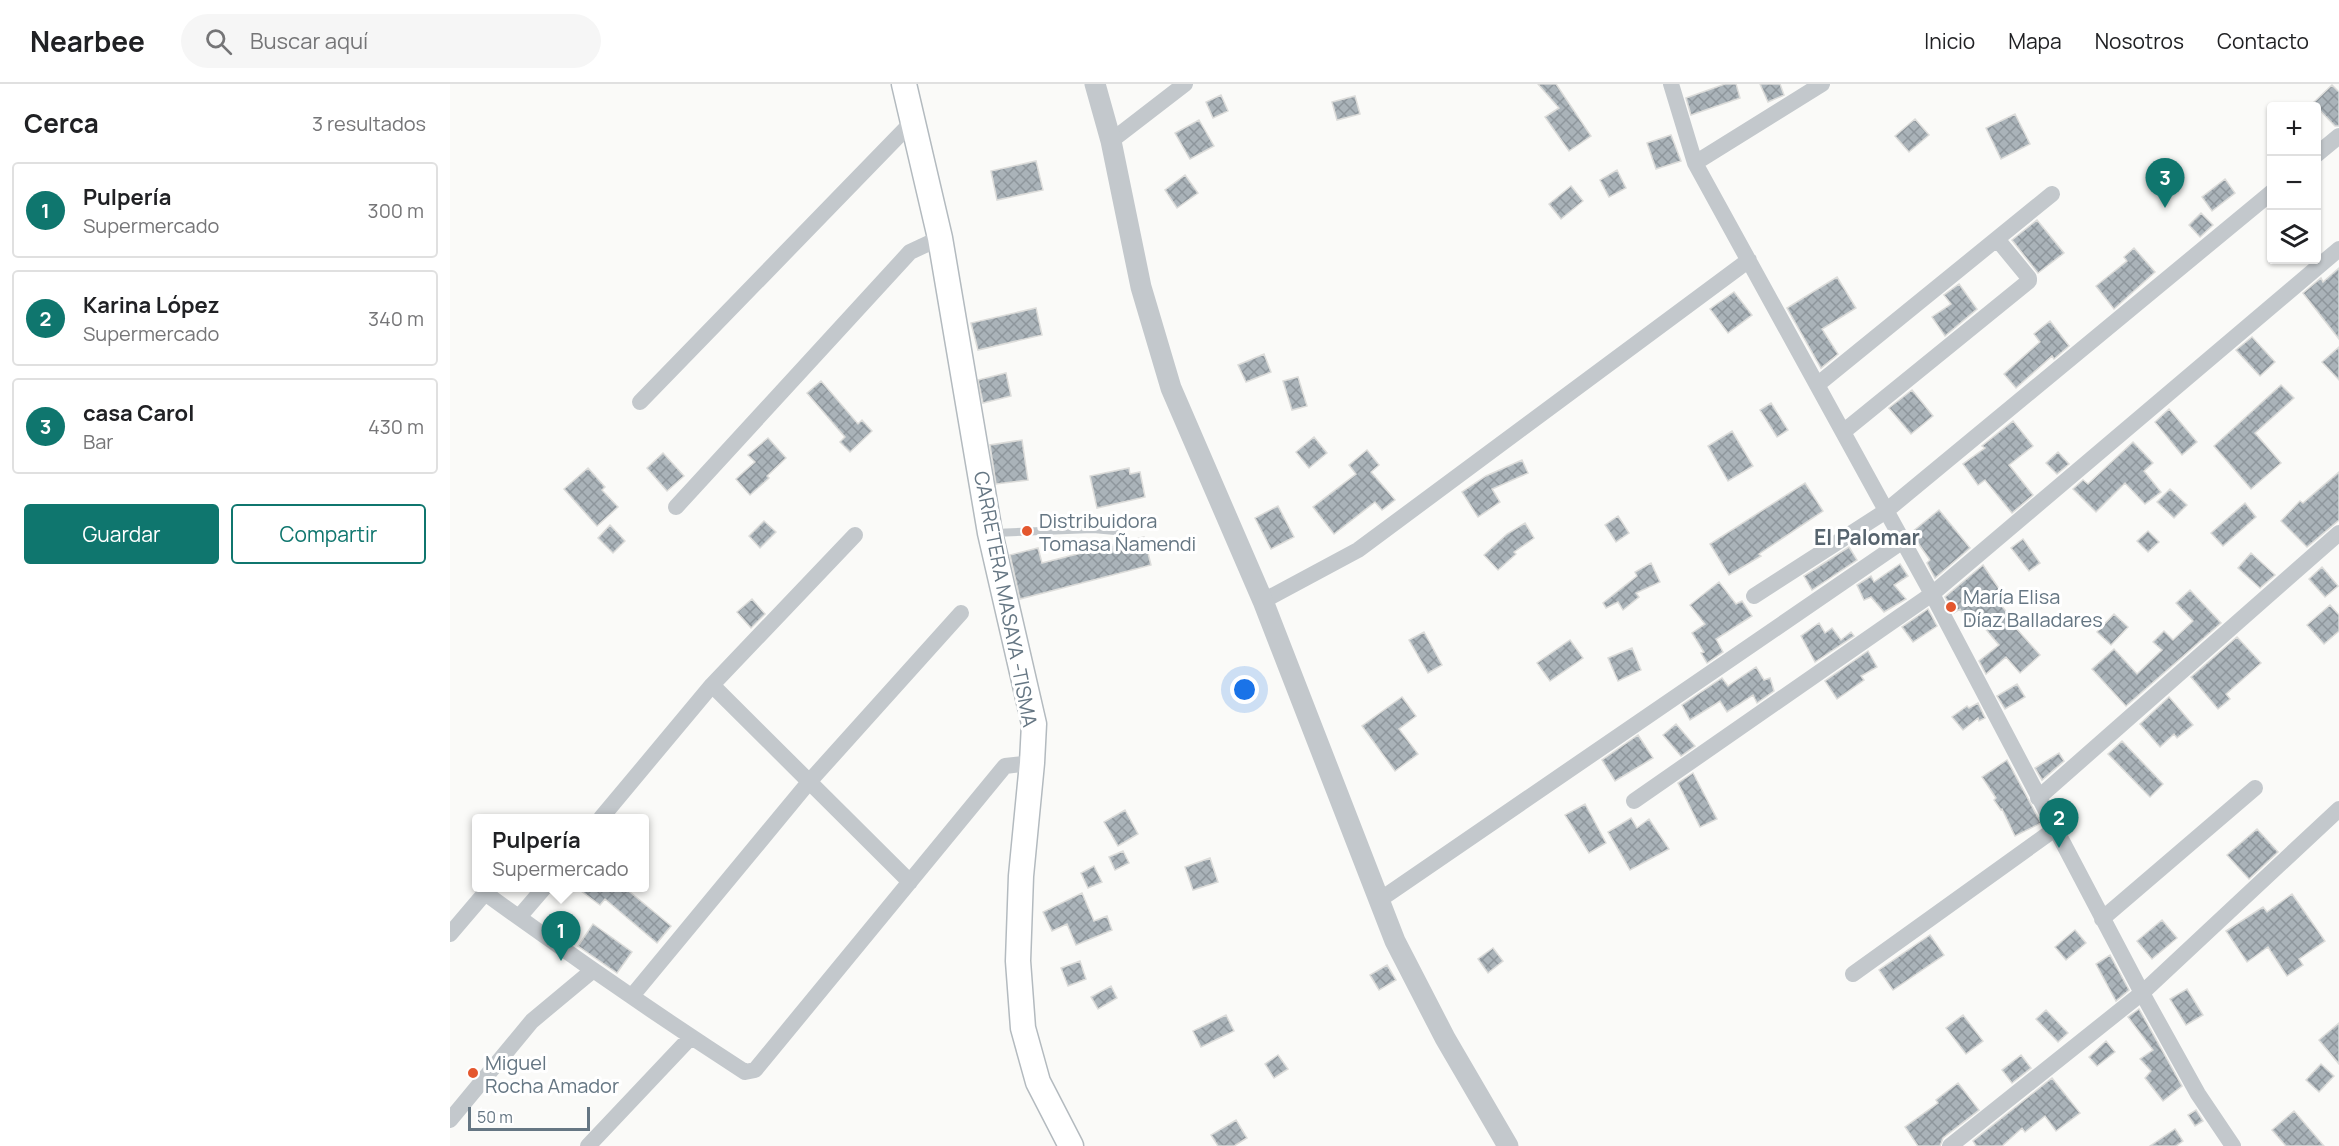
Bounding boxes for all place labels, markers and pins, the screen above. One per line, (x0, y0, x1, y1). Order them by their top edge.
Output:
pin: 3 (2146, 158, 2184, 208)
place label: Distribuidora Tomasa Ñamendi (1039, 507, 1196, 557)
marker: Distribuidora Tomasa Ñamendi (1020, 524, 1034, 538)
place label: María Elisa Díaz Balladares (1963, 583, 2103, 633)
marker: María Elisa Díaz Balladares (1944, 600, 1958, 614)
pin: 2 (2040, 798, 2078, 848)
pin: 1 (542, 912, 580, 961)
place label: Miguel Rocha Amador (485, 1049, 619, 1099)
marker: Miguel Rocha Amador (466, 1066, 480, 1080)

